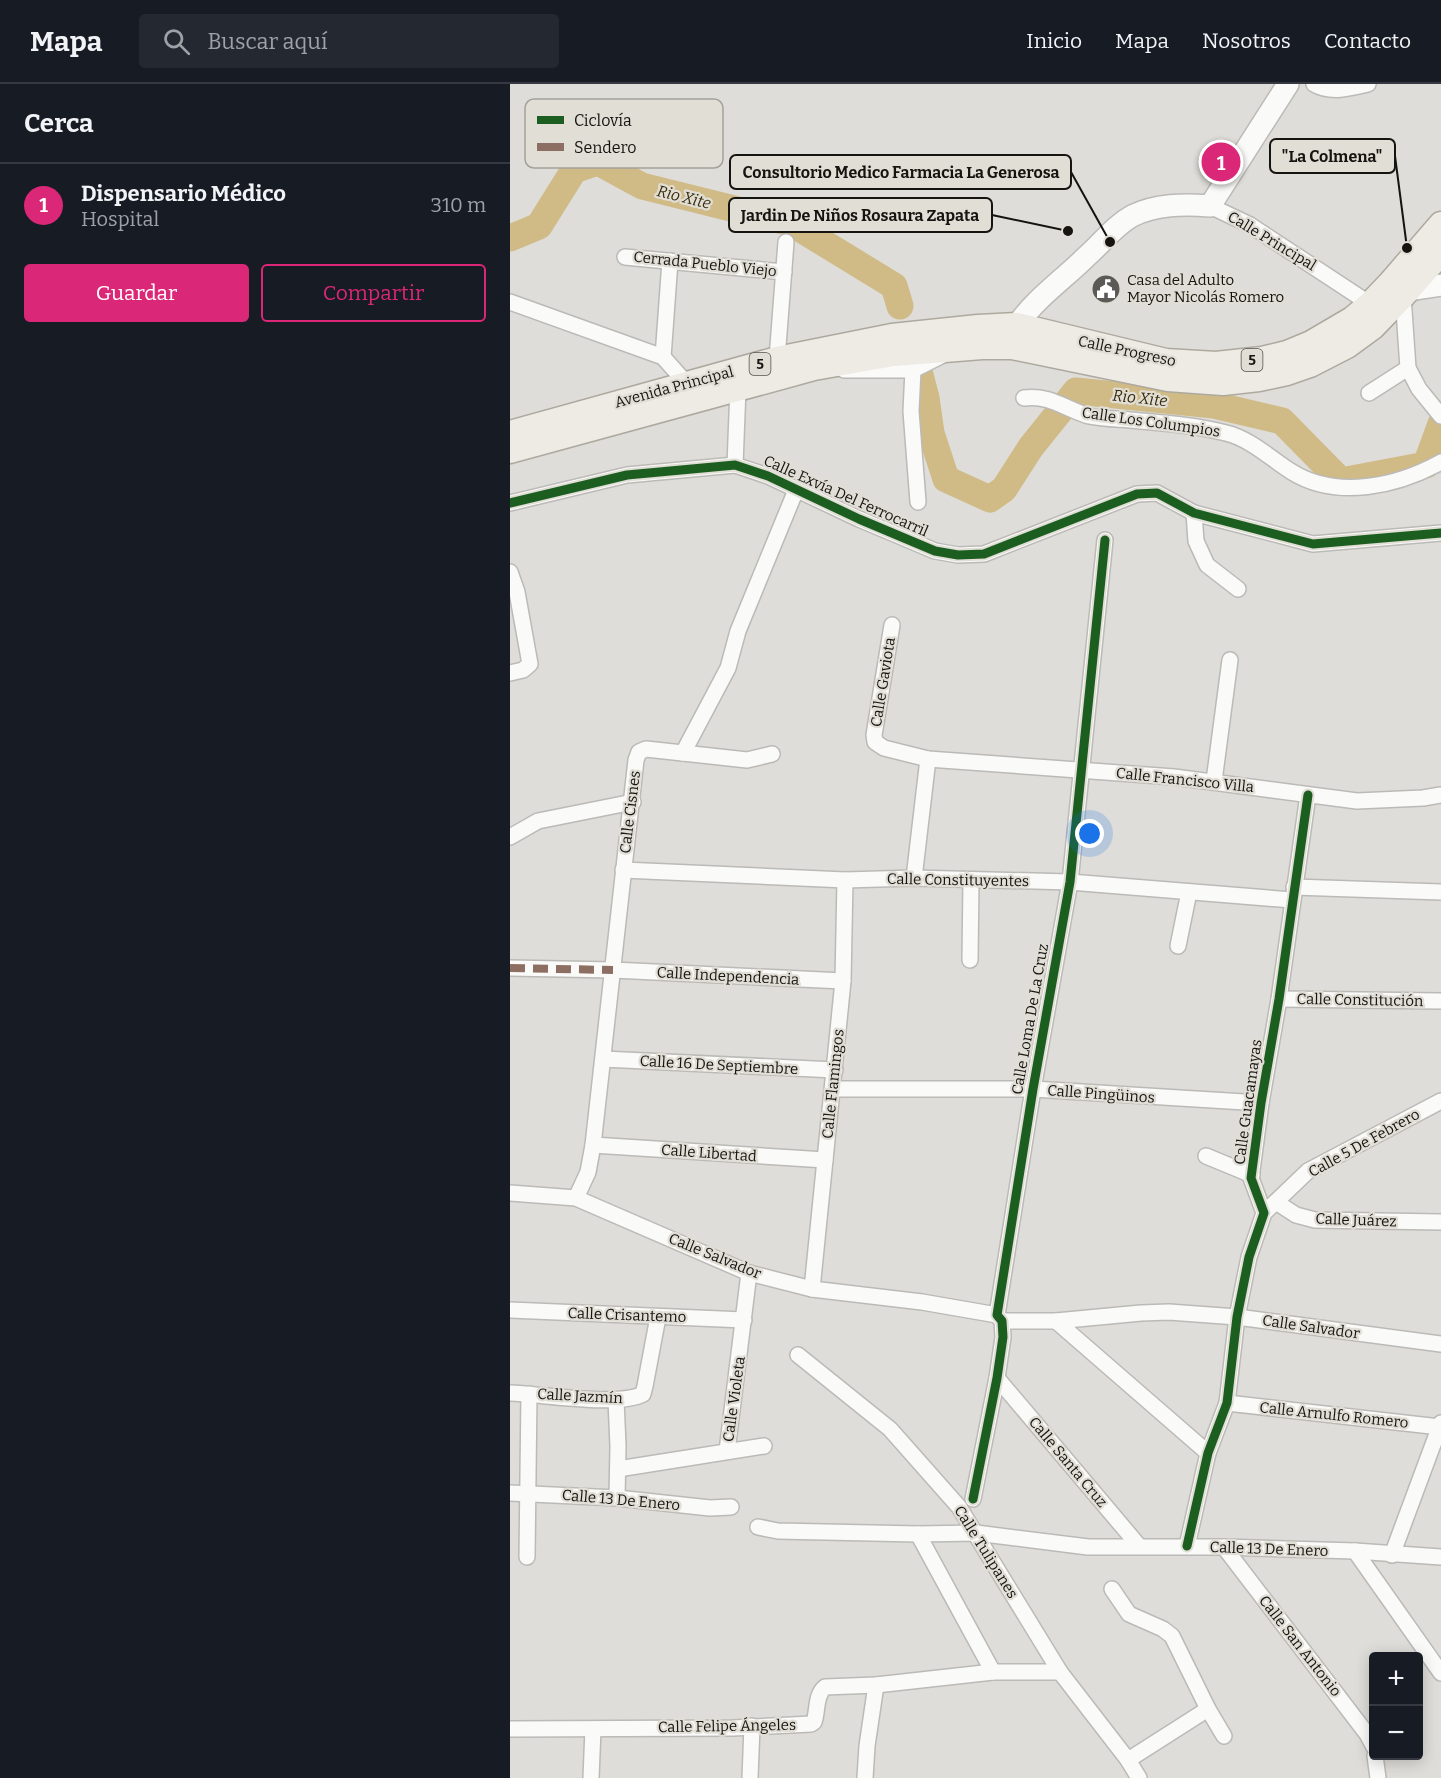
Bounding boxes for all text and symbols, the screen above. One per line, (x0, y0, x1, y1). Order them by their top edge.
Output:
search box (139, 14, 559, 68)
text: Mapa (30, 25, 103, 58)
icon: search (160, 25, 193, 58)
text: Buscar aquí (208, 28, 327, 55)
text: Inicio (1026, 28, 1082, 54)
text: Mapa (1115, 28, 1169, 54)
text: Nosotros (1202, 28, 1291, 54)
text: Contacto (1324, 28, 1411, 54)
legend (525, 99, 723, 168)
text: Cerca (24, 108, 94, 139)
text: Ciclovía (574, 111, 632, 130)
text: Sendero (574, 138, 636, 157)
callout: "La Colmena" (1270, 139, 1395, 173)
pin: 1 (1202, 140, 1240, 184)
text: "La Colmena" (1281, 147, 1383, 166)
callout: Consultorio Medico Farmacia La Generosa (730, 155, 1071, 189)
text: Consultorio Medico Farmacia La Generosa (742, 163, 1060, 182)
text: Dispensario Médico (81, 180, 286, 207)
water label: Rio Xite (655, 181, 713, 213)
text: 1 (39, 193, 48, 217)
text: 310 m (431, 193, 486, 217)
callout: Jardin De Niños Rosaura Zapata (729, 198, 992, 232)
text: Jardin De Niños Rosaura Zapata (740, 206, 979, 225)
text: Hospital (81, 207, 159, 231)
street label: Calle Principal (1224, 208, 1320, 274)
street label: Cerrada Pueblo Viejo (633, 248, 777, 280)
button: Guardar (24, 264, 249, 322)
button: Compartir (261, 264, 486, 322)
place label: Casa del Adulto Mayor Nicolás Romero (1127, 271, 1284, 306)
public building icon: Casa del Adulto Mayor Nicolás Romero (1090, 273, 1122, 305)
street label: Calle Progreso (1076, 332, 1178, 370)
road number: 5 (1242, 349, 1262, 371)
road number: 5 (750, 353, 770, 375)
street label: Avenida Principal (613, 362, 735, 412)
water label: Rio Xite (1112, 386, 1168, 410)
street label: Calle Los Columpios (1081, 403, 1221, 441)
street label: Calle Exvía Del Ferrocarril (761, 451, 931, 541)
street label: Calle Gaviota (867, 636, 899, 728)
street label: Calle Francisco Villa (1115, 764, 1255, 796)
street label: Calle Cisnes (616, 770, 644, 854)
your location (1075, 819, 1104, 848)
street label: Calle Constituyentes (887, 870, 1029, 890)
street label: Calle Loma De La Cruz (1008, 942, 1052, 1096)
street label: Calle Independencia (656, 963, 800, 989)
street label: Calle Constitución (1297, 990, 1424, 1010)
street label: Calle Flamingos (818, 1028, 848, 1140)
street label: Calle Guacamayas (1230, 1038, 1266, 1166)
street label: Calle 16 De Septiembre (639, 1052, 799, 1078)
street label: Calle Pingüinos (1047, 1081, 1155, 1107)
street label: Calle 5 De Febrero (1305, 1105, 1423, 1181)
street label: Calle Libertad (661, 1141, 758, 1165)
street label: Calle Juárez (1315, 1210, 1397, 1230)
street label: Calle Salvador (666, 1229, 764, 1283)
street label: Calle Crisantemo (567, 1304, 687, 1326)
street label: Calle Salvador (1261, 1311, 1361, 1343)
street label: Calle Violeta (719, 1355, 749, 1443)
street label: Calle Jazmín (537, 1385, 624, 1407)
street label: Calle Arnulfo Romero (1259, 1398, 1409, 1432)
street label: Calle Santa Cruz (1025, 1413, 1111, 1511)
street label: Calle 13 De Enero (561, 1486, 681, 1514)
street label: Calle Tulipanes (950, 1502, 1022, 1602)
street label: Calle 13 De Enero (1209, 1538, 1329, 1560)
street label: Calle San Antonio (1255, 1592, 1345, 1700)
map controls (1369, 1652, 1423, 1760)
button: + (1369, 1652, 1423, 1706)
button: − (1369, 1706, 1423, 1760)
street label: Calle Felipe Ángeles (658, 1716, 796, 1736)

